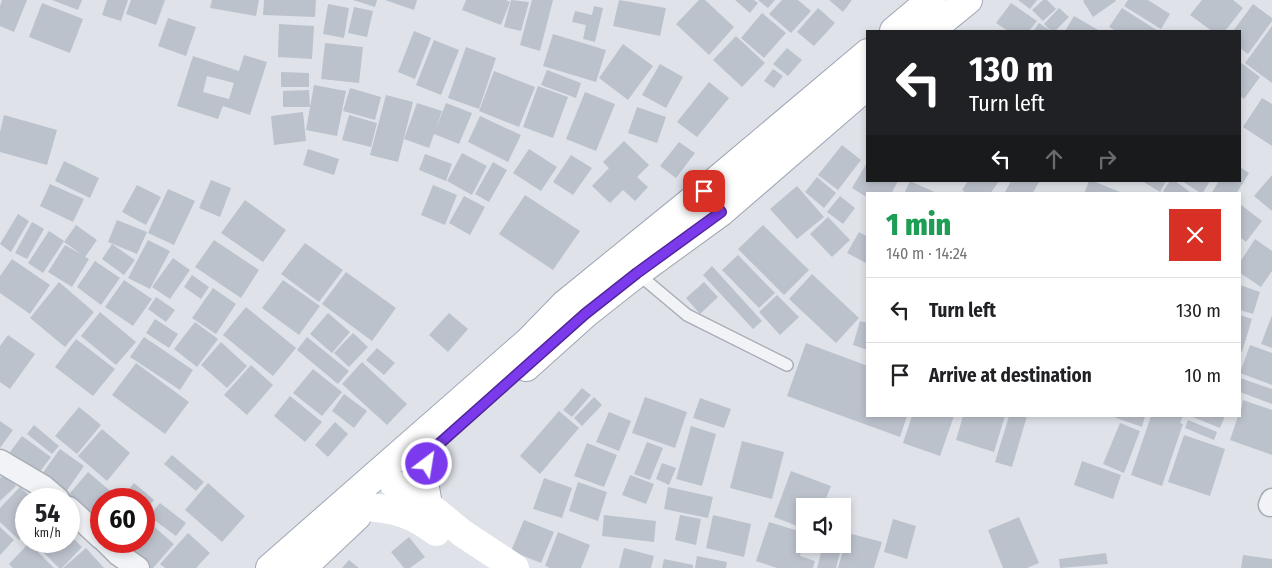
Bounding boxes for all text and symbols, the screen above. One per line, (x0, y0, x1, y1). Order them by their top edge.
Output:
text: 130 m (969, 48, 1053, 90)
icon: left (886, 50, 951, 115)
text: Turn left (969, 90, 1045, 117)
icon: left (987, 145, 1015, 173)
icon: ahead (1040, 145, 1068, 173)
icon: right (1093, 145, 1121, 173)
pin (683, 170, 725, 212)
icon: arrive (690, 177, 718, 205)
text: 1 min (886, 207, 951, 243)
button: close (1169, 209, 1221, 261)
text: 140 m · 14:24 (886, 244, 967, 263)
icon: left (886, 296, 914, 324)
text: Turn left (929, 299, 996, 322)
text: 130 m (1176, 299, 1221, 322)
icon: arrive (886, 361, 914, 389)
text: Arrive at destination (929, 364, 1092, 387)
text: 10 m (1185, 364, 1221, 387)
position arrow (400, 437, 452, 489)
speed limit sign: 60 (90, 488, 155, 553)
map controls (796, 498, 851, 553)
button: sound (796, 498, 851, 553)
text: 54 (35, 499, 60, 529)
text: km/h (34, 526, 61, 540)

